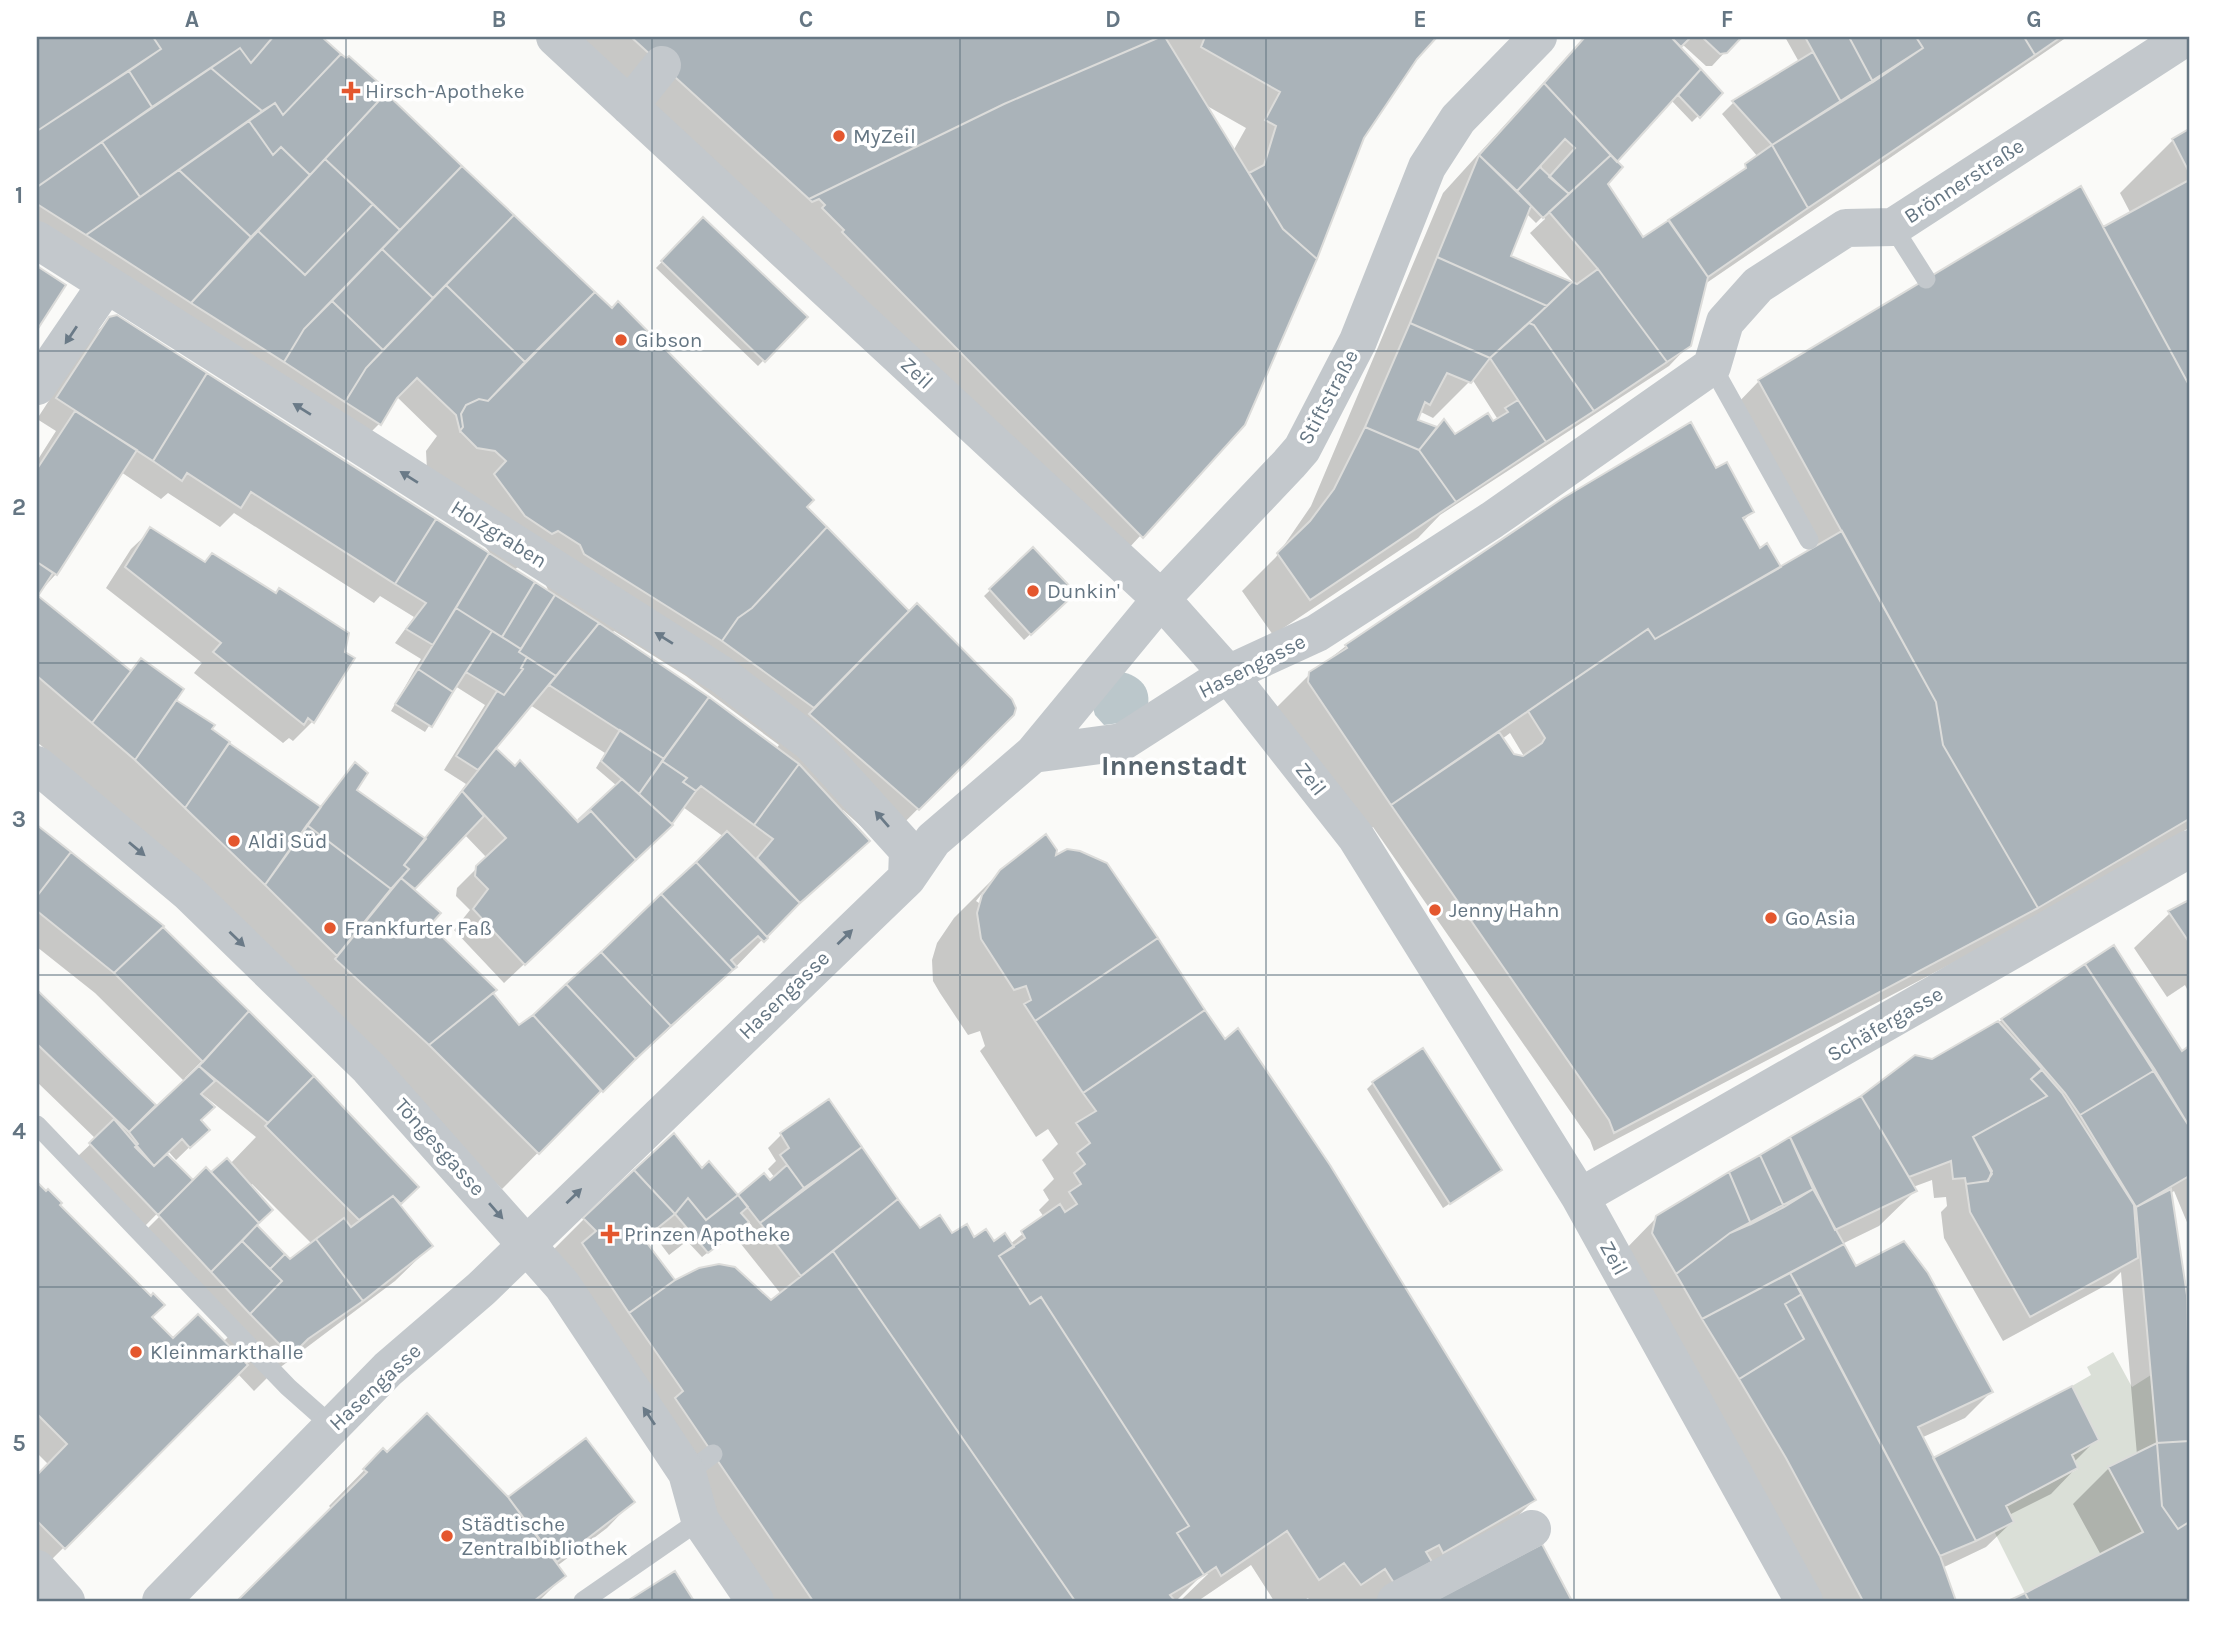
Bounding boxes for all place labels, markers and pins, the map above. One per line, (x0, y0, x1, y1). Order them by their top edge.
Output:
place label: Hirsch-Apotheke (365, 79, 525, 103)
marker: Hirsch-Apotheke (343, 83, 359, 99)
place label: MyZeil (853, 124, 916, 148)
marker: MyZeil (831, 128, 847, 144)
place label: Gibson (635, 328, 702, 352)
marker: Gibson (613, 332, 629, 348)
place label: Dunkin' (1047, 579, 1120, 603)
marker: Dunkin' (1025, 583, 1041, 599)
place label: Aldi Süd (248, 829, 328, 853)
marker: Aldi Süd (226, 833, 242, 849)
place label: Jenny Hahn (1449, 898, 1559, 922)
marker: Jenny Hahn (1427, 902, 1443, 918)
place label: Go Asia (1785, 906, 1856, 930)
marker: Go Asia (1763, 910, 1779, 926)
place label: Frankfurter Faß (344, 916, 492, 940)
marker: Frankfurter Faß (322, 920, 338, 936)
place label: Prinzen Apotheke (624, 1222, 790, 1246)
marker: Prinzen Apotheke (602, 1226, 618, 1242)
place label: Kleinmarkthalle (150, 1340, 304, 1364)
marker: Kleinmarkthalle (128, 1344, 144, 1360)
place label: Städtische Zentralbibliothek (461, 1512, 628, 1560)
marker: Städtische Zentralbibliothek (439, 1528, 455, 1544)

